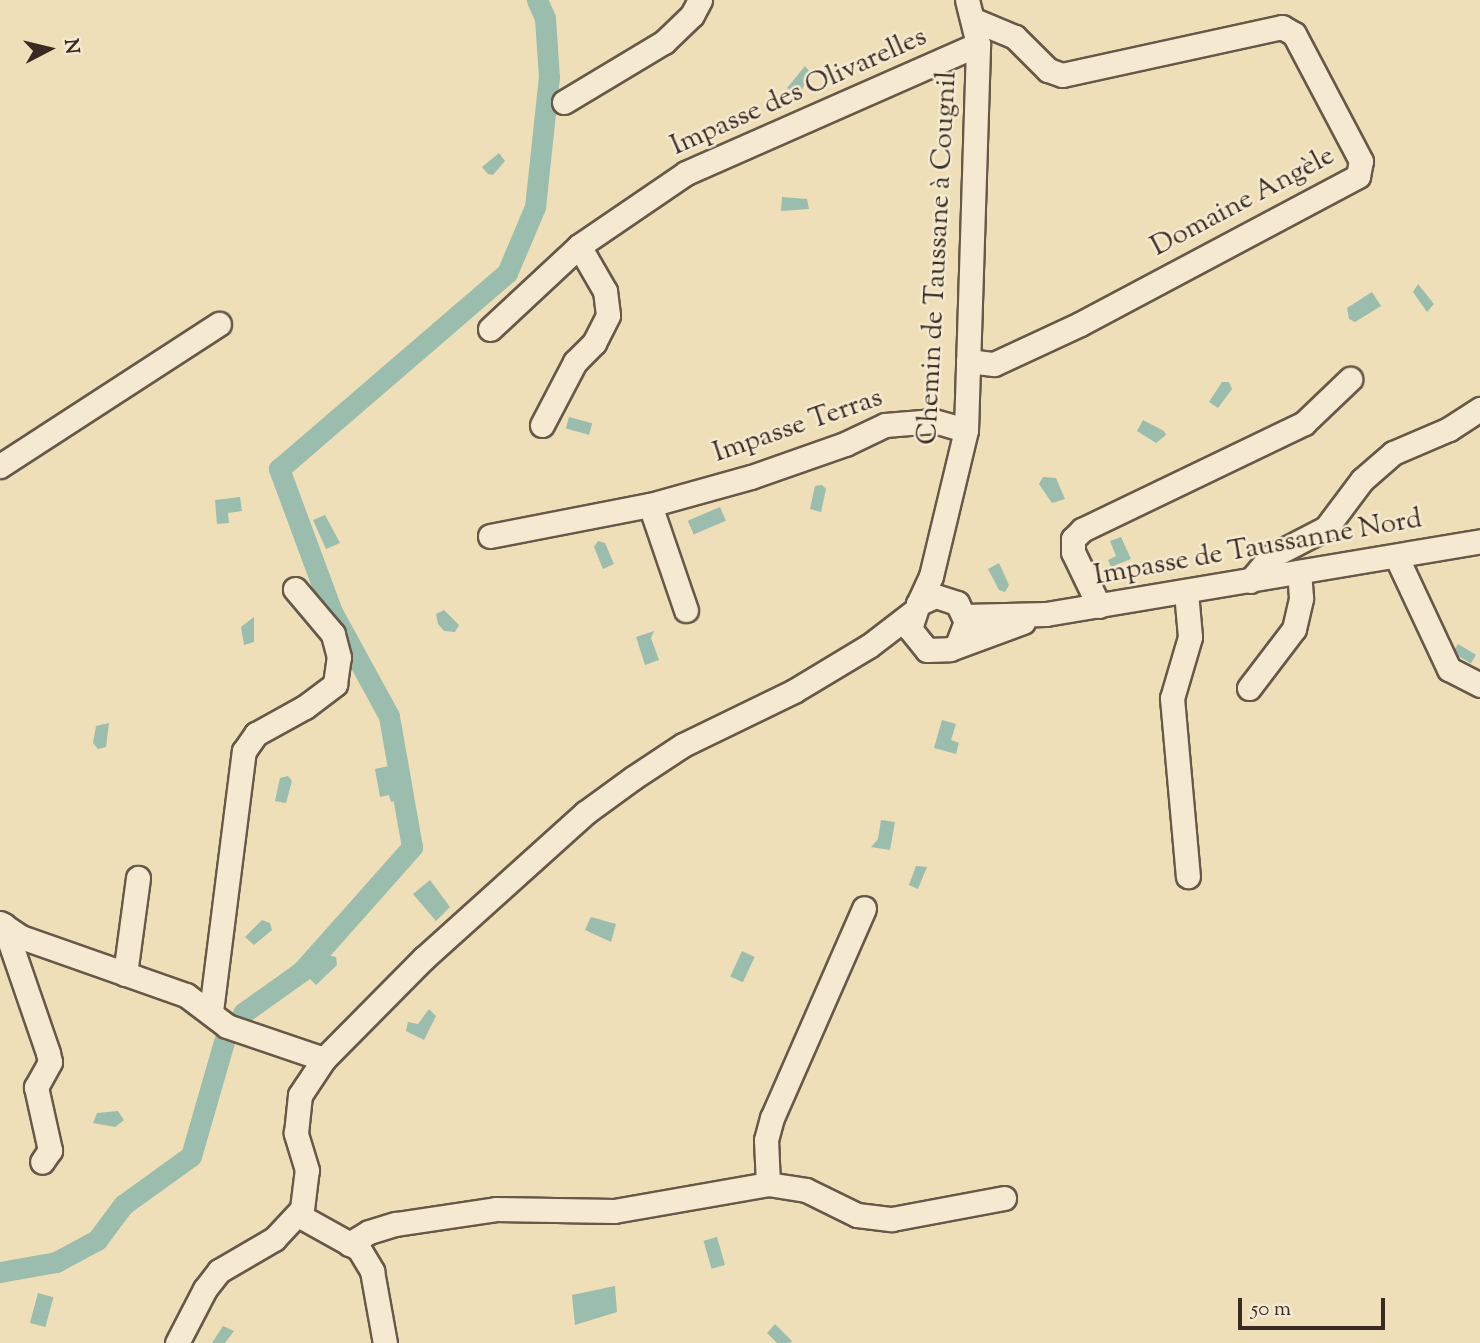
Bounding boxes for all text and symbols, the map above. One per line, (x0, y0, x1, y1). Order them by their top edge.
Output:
north arrow (14, 14, 84, 84)
street label: Impasse des Olivarelles (666, 20, 932, 164)
text: N (56, 37, 85, 56)
street label: Chemin de Taussane à Cougnil (911, 70, 965, 446)
street label: Domaine Angèle (1146, 140, 1340, 264)
street label: Impasse Terras (709, 381, 887, 471)
street label: Impasse de Taussanne Nord (1091, 503, 1425, 593)
scale bar (1242, 1284, 1389, 1328)
text: 50 m (1251, 1295, 1291, 1325)

